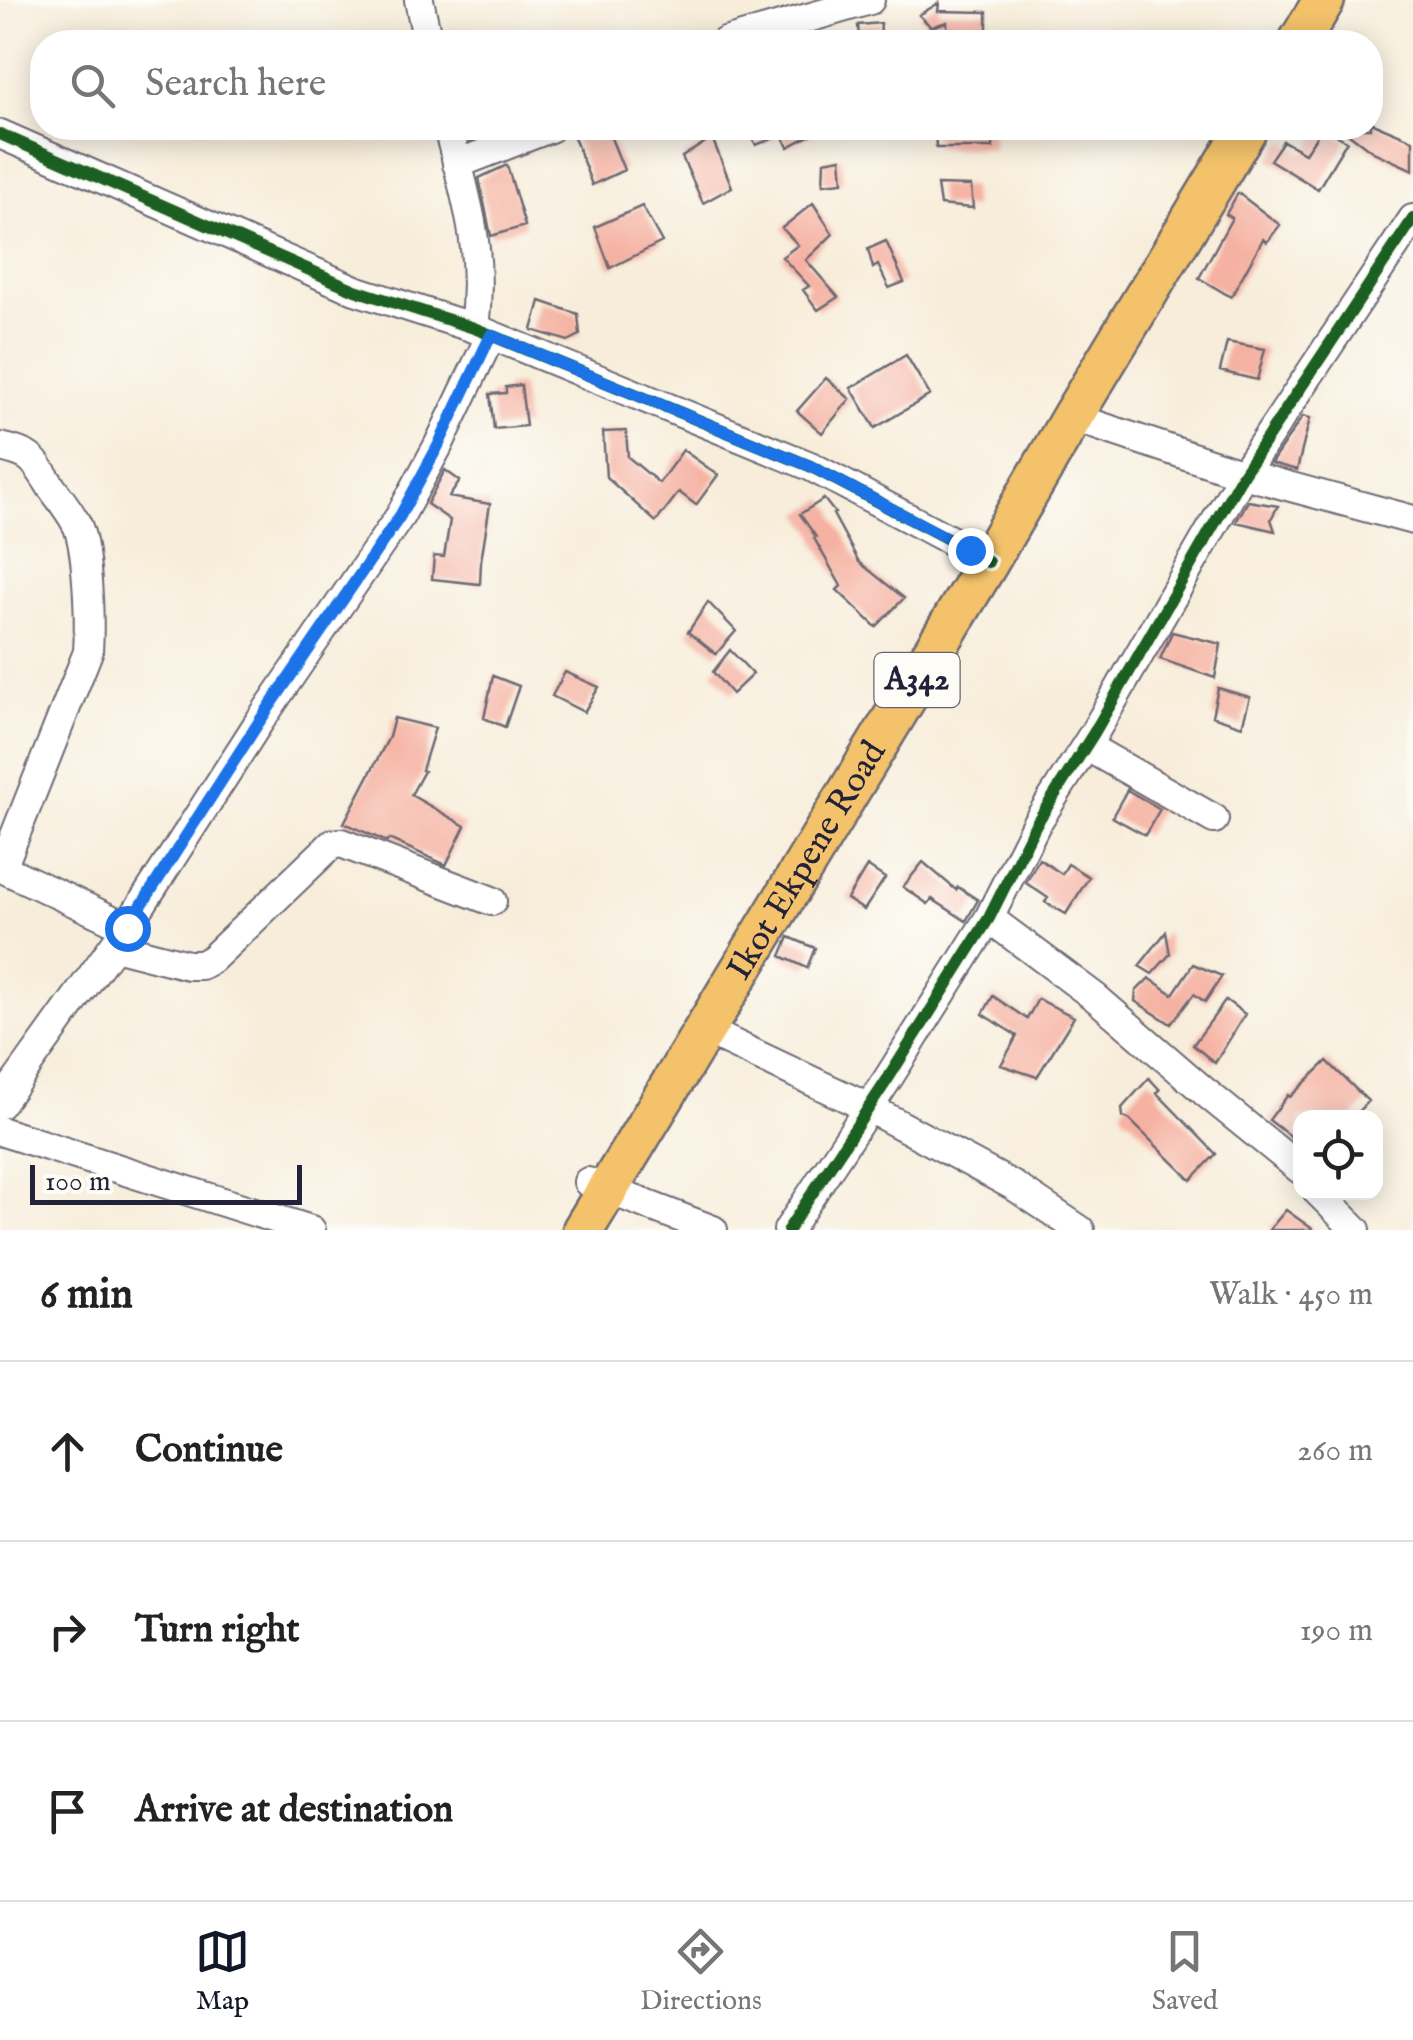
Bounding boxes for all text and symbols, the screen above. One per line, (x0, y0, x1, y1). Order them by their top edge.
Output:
search box (30, 30, 1383, 140)
icon: search (65, 58, 120, 113)
text: Search here (145, 61, 326, 109)
route end (948, 528, 994, 574)
road number: A342 (874, 653, 960, 707)
street label: Ikot Ekpene Road (717, 733, 897, 988)
route start (105, 906, 151, 952)
map controls (1293, 1110, 1383, 1200)
button: locate (1293, 1110, 1383, 1200)
scale bar (30, 1160, 302, 1204)
text: 100 m (45, 1165, 111, 1200)
text: 6 min (40, 1269, 133, 1322)
text: Walk · 450 m (1209, 1275, 1373, 1316)
icon: ahead (40, 1424, 95, 1479)
text: Continue (135, 1427, 283, 1475)
text: 260 m (1297, 1431, 1373, 1472)
icon: right (40, 1604, 95, 1659)
text: Turn right (135, 1607, 299, 1655)
text: 190 m (1300, 1611, 1373, 1652)
icon: arrive (40, 1784, 95, 1839)
text: Arrive at destination (135, 1787, 453, 1835)
tab: Map (195, 1924, 250, 2019)
tab: Directions (640, 1924, 762, 2019)
tab: Saved (1152, 1924, 1218, 2019)

